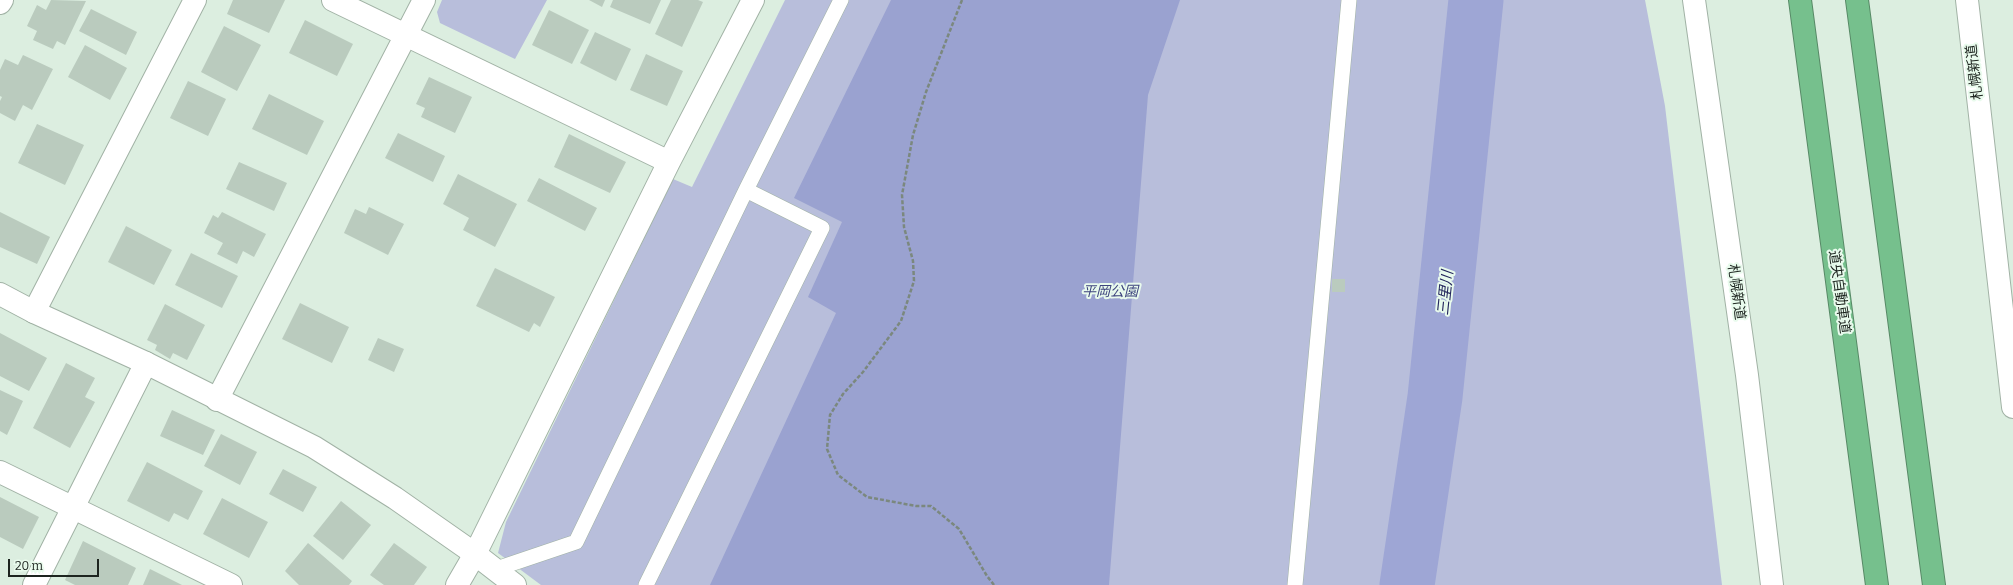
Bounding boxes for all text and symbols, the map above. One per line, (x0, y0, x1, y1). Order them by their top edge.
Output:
street label: 札幌新道 (1963, 43, 1987, 101)
street label: 道央自動車道 (1825, 249, 1853, 335)
street label: 札幌新道 (1724, 263, 1748, 321)
water label: 三里川 (1435, 270, 1457, 316)
park label: 平岡公園 (1082, 284, 1138, 300)
scale bar (10, 551, 101, 577)
text: 20 m (15, 559, 43, 573)

